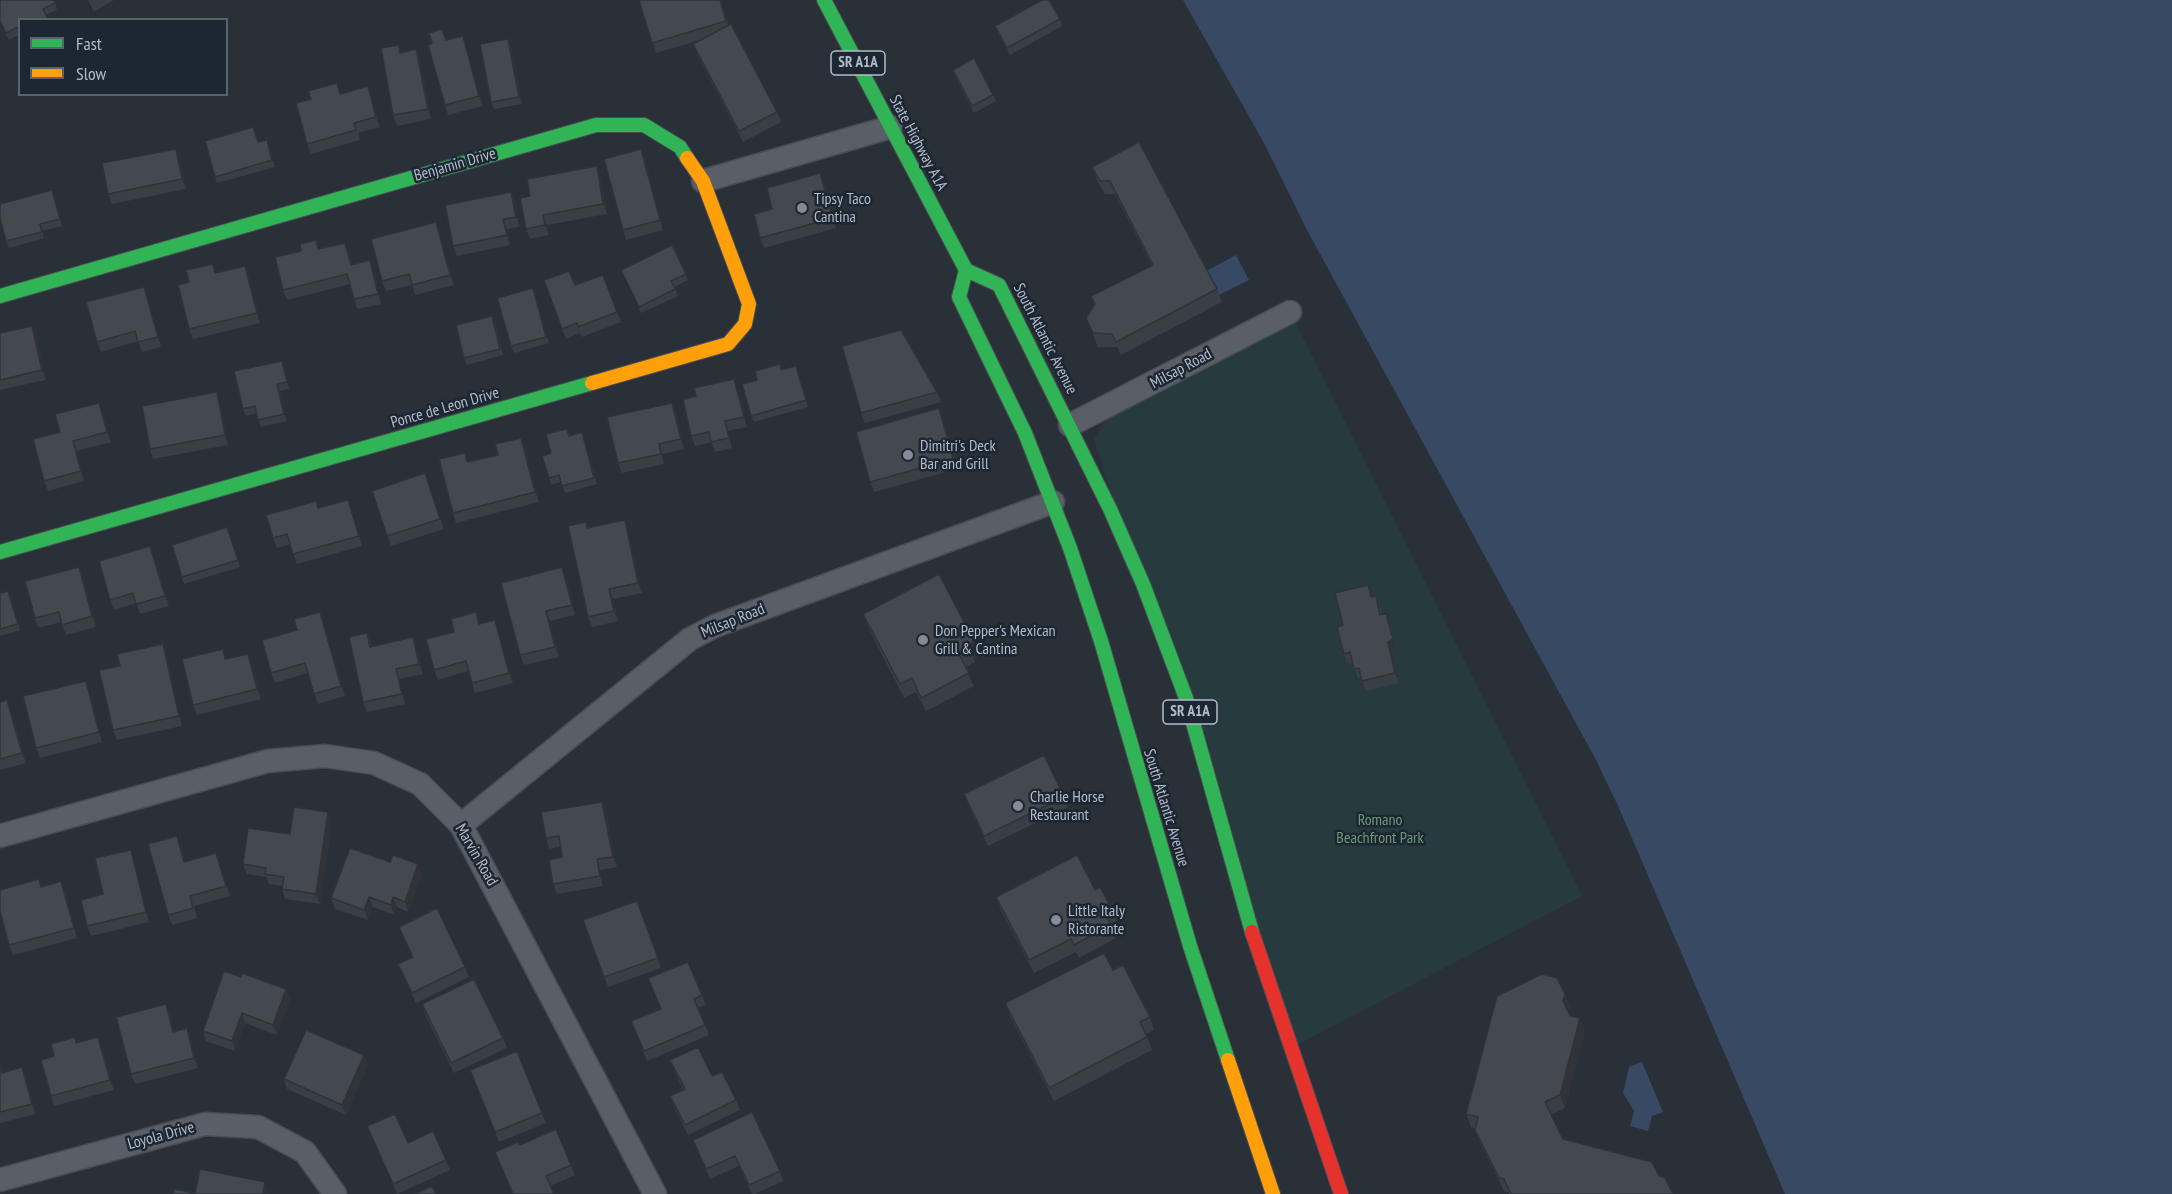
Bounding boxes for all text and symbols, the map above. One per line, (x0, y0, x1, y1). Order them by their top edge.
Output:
legend (18, 18, 228, 96)
text: Fast (76, 32, 102, 55)
road number: SR A1A (831, 51, 885, 75)
text: Slow (76, 62, 106, 85)
street label: State Highway A1A (885, 92, 951, 194)
street label: Benjamin Drive (412, 144, 498, 186)
place label: Tipsy Taco Cantina (814, 189, 871, 227)
marker: Tipsy Taco Cantina (795, 201, 809, 215)
street label: South Atlantic Avenue (1009, 280, 1081, 398)
street label: Milsap Road (1147, 345, 1215, 393)
street label: Ponce de Leon Drive (389, 383, 501, 433)
place label: Dimitri's Deck Bar and Grill (920, 436, 996, 474)
marker: Dimitri's Deck Bar and Grill (901, 448, 915, 462)
street label: Milsap Road (698, 600, 768, 642)
place label: Don Pepper's Mexican Grill & Cantina (935, 621, 1056, 659)
marker: Don Pepper's Mexican Grill & Cantina (916, 633, 930, 647)
road number: SR A1A (1163, 700, 1217, 724)
street label: South Atlantic Avenue (1139, 747, 1193, 869)
place label: Charlie Horse Restaurant (1030, 787, 1104, 825)
marker: Charlie Horse Restaurant (1011, 799, 1025, 813)
park label: Romano Beachfront Park (1336, 810, 1424, 848)
street label: Marvin Road (451, 821, 501, 889)
place label: Little Italy Ristorante (1068, 901, 1125, 939)
marker: Little Italy Ristorante (1049, 913, 1063, 927)
street label: Loyola Drive (126, 1118, 196, 1154)

